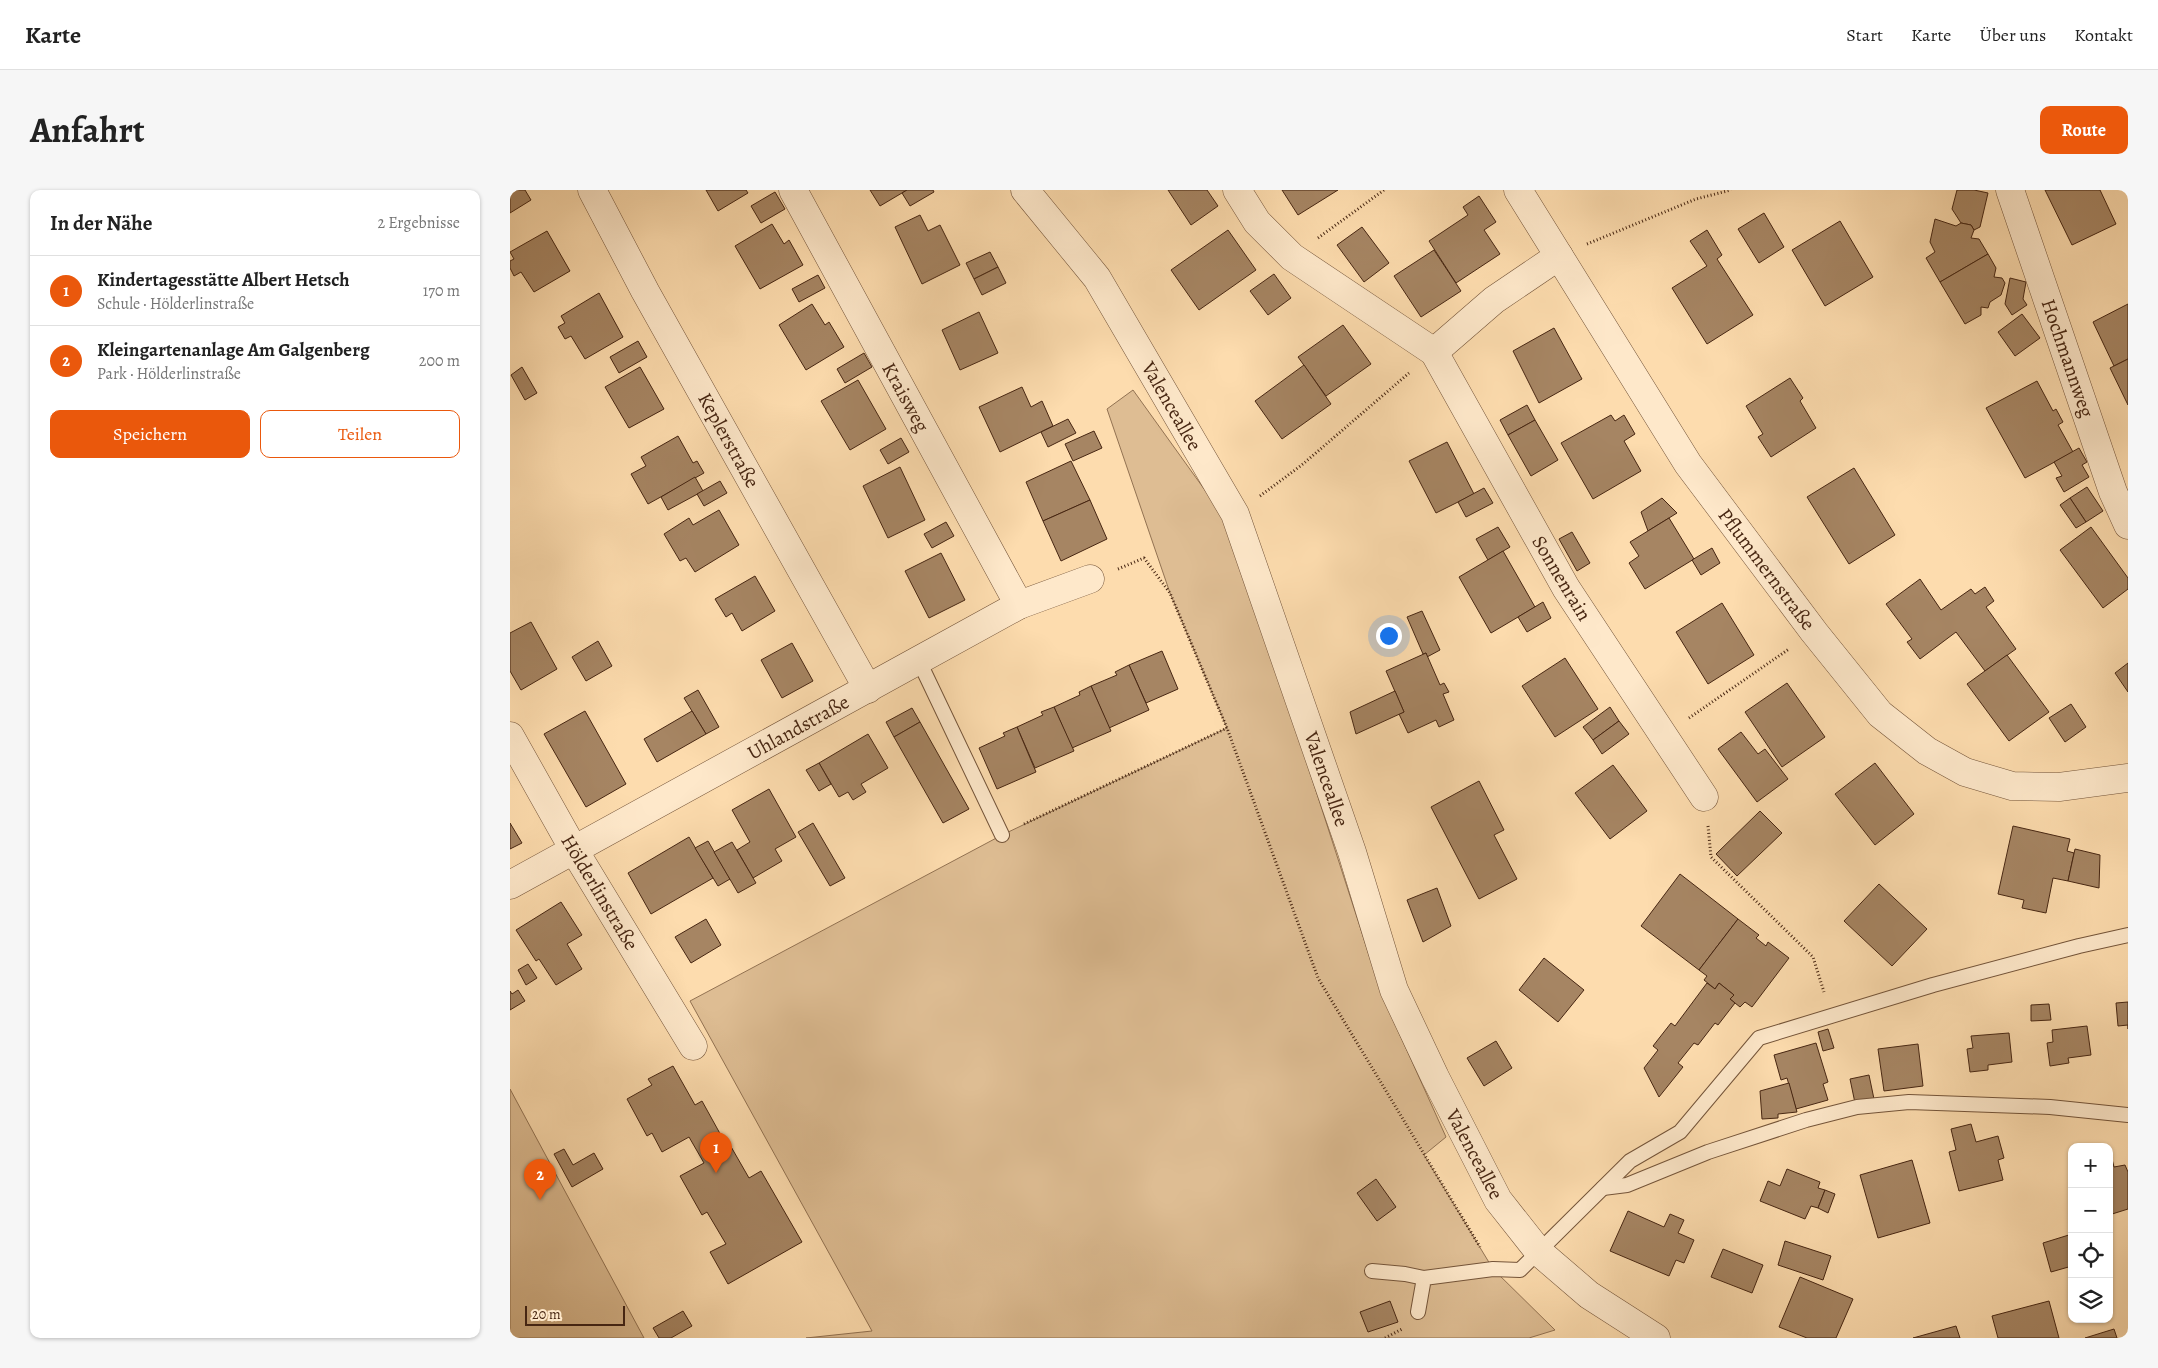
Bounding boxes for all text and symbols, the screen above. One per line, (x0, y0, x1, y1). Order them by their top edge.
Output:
text: Karte (25, 19, 81, 51)
text: Start (1846, 23, 1883, 47)
text: Karte (1911, 23, 1951, 47)
text: Über uns (1979, 23, 2046, 47)
text: Kontakt (2074, 23, 2133, 47)
text: Anfahrt (30, 106, 145, 154)
button: Route (2040, 106, 2128, 154)
text: In der Nähe (50, 209, 152, 237)
text: 2 Ergebnisse (378, 212, 460, 234)
text: Kindertagesstätte Albert Hetsch (97, 267, 350, 293)
text: 1 (63, 280, 69, 302)
text: 170 m (423, 280, 460, 302)
text: Schule · Hölderlinstraße (97, 293, 254, 315)
street label: Hochmannweg (2035, 295, 2100, 421)
text: Kleingartenanlage Am Galgenberg (97, 337, 370, 363)
text: 2 (62, 350, 70, 372)
text: 200 m (419, 350, 460, 372)
street label: Valenceallee (1135, 356, 1208, 456)
street label: Kraisweg (875, 358, 936, 437)
text: Park · Hölderlinstraße (97, 363, 241, 385)
street label: Keplerstraße (691, 388, 766, 493)
button: Speichern (50, 410, 250, 458)
button: Teilen (260, 410, 460, 458)
street label: Pflummernstraße (1712, 503, 1821, 636)
street label: Sonnenrain (1525, 530, 1598, 626)
your location (1376, 623, 1402, 649)
street label: Uhlandstraße (743, 688, 854, 766)
street label: Valenceallee (1297, 727, 1355, 830)
street label: Hölderlinstraße (554, 829, 645, 955)
street label: Valenceallee (1439, 1103, 1510, 1204)
pin: 1 (700, 1132, 732, 1173)
map controls (2068, 1143, 2113, 1323)
button: + (2068, 1143, 2113, 1188)
pin: 2 (524, 1159, 556, 1200)
button: − (2068, 1188, 2113, 1233)
button: locate (2068, 1233, 2113, 1278)
button: layers (2068, 1278, 2113, 1323)
scale bar (525, 1303, 625, 1326)
text: 20 m (532, 1305, 561, 1324)

